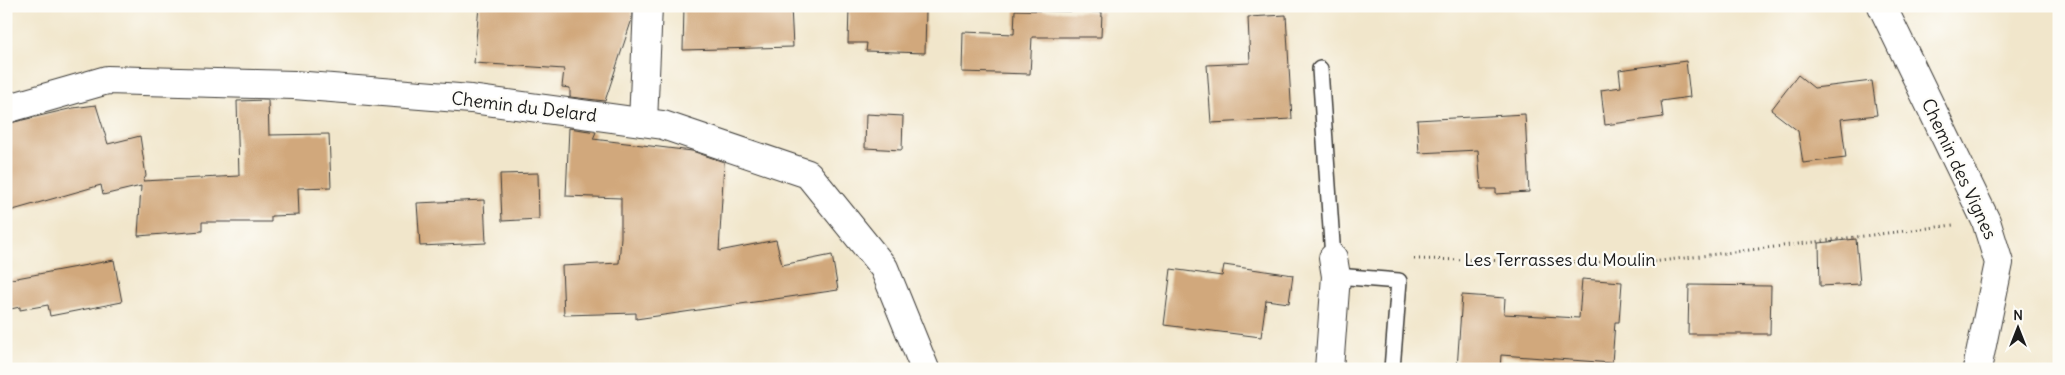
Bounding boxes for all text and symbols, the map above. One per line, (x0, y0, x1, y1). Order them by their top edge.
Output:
street label: Chemin du Delard (450, 86, 598, 127)
street label: Chemin des Vignes (1917, 95, 2002, 243)
street label: Les Terrasses du Moulin (1464, 248, 1656, 271)
north arrow (1992, 302, 2042, 352)
text: N (2013, 306, 2023, 324)

